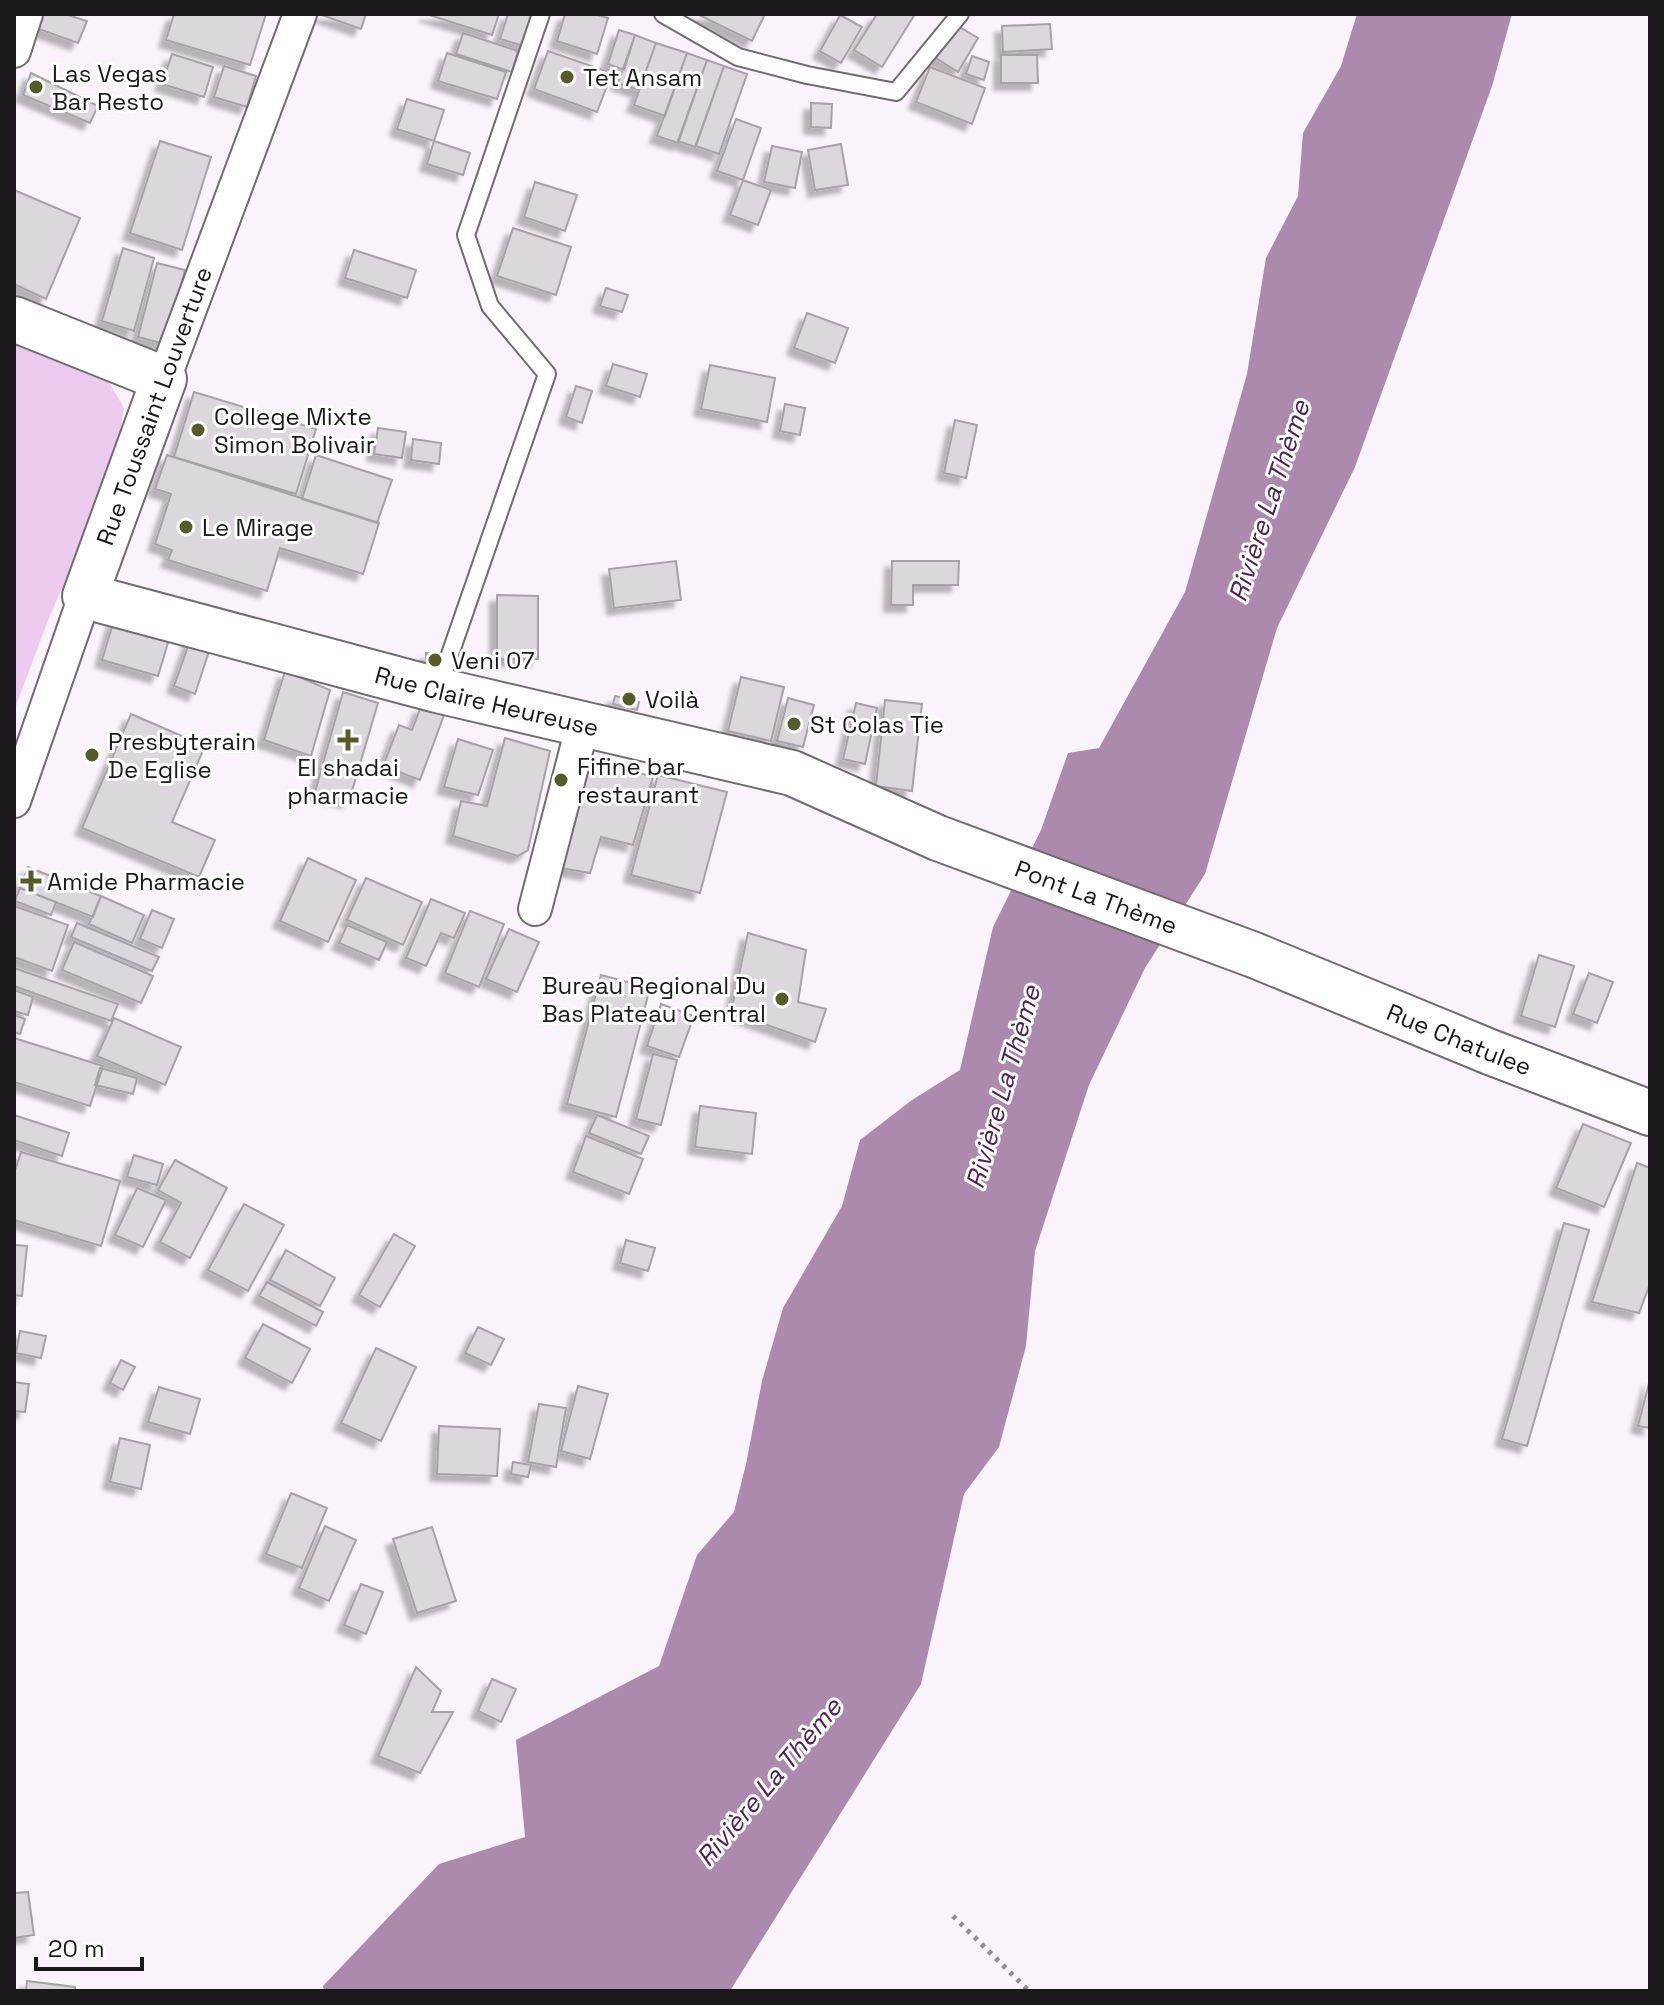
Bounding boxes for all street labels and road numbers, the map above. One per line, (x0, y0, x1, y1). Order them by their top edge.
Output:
street label: Rue Toussaint Louverture (89, 263, 219, 549)
street label: Rue Claire Heureuse (372, 659, 602, 743)
street label: Pont La Thème (1011, 852, 1182, 941)
street label: Rue Chatulee (1382, 996, 1536, 1082)

